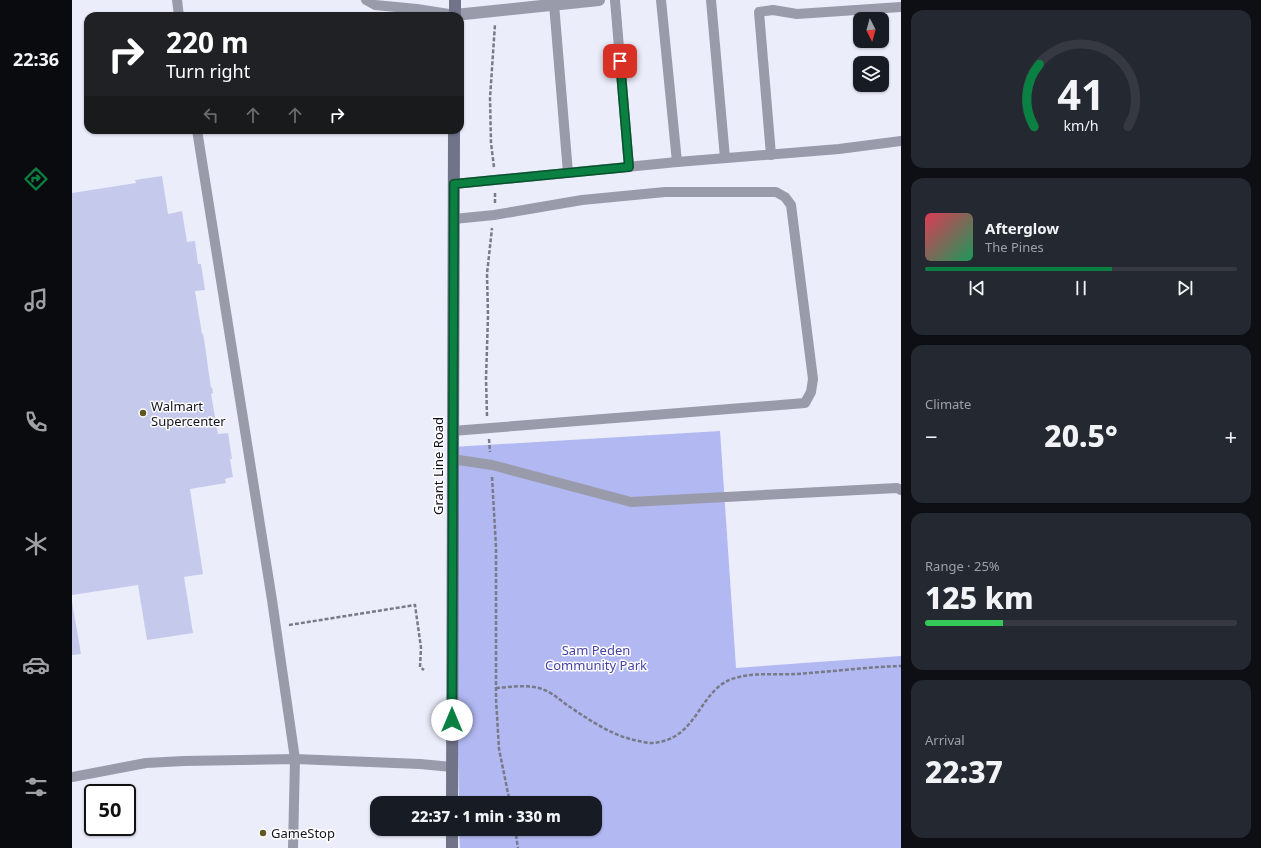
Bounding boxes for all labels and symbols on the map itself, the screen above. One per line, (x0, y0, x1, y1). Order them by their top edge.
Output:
north arrow (853, 12, 889, 48)
pin (603, 44, 637, 78)
place label: Walmart Supercenter (151, 397, 226, 430)
marker: Walmart Supercenter (138, 408, 148, 418)
street label: Grant Line Road (429, 417, 447, 515)
park label: Sam Peden Community Park (545, 641, 647, 674)
position arrow (431, 699, 473, 741)
speed limit sign: 50 (84, 784, 136, 836)
place label: GameStop (271, 824, 335, 842)
marker: GameStop (258, 828, 268, 838)

